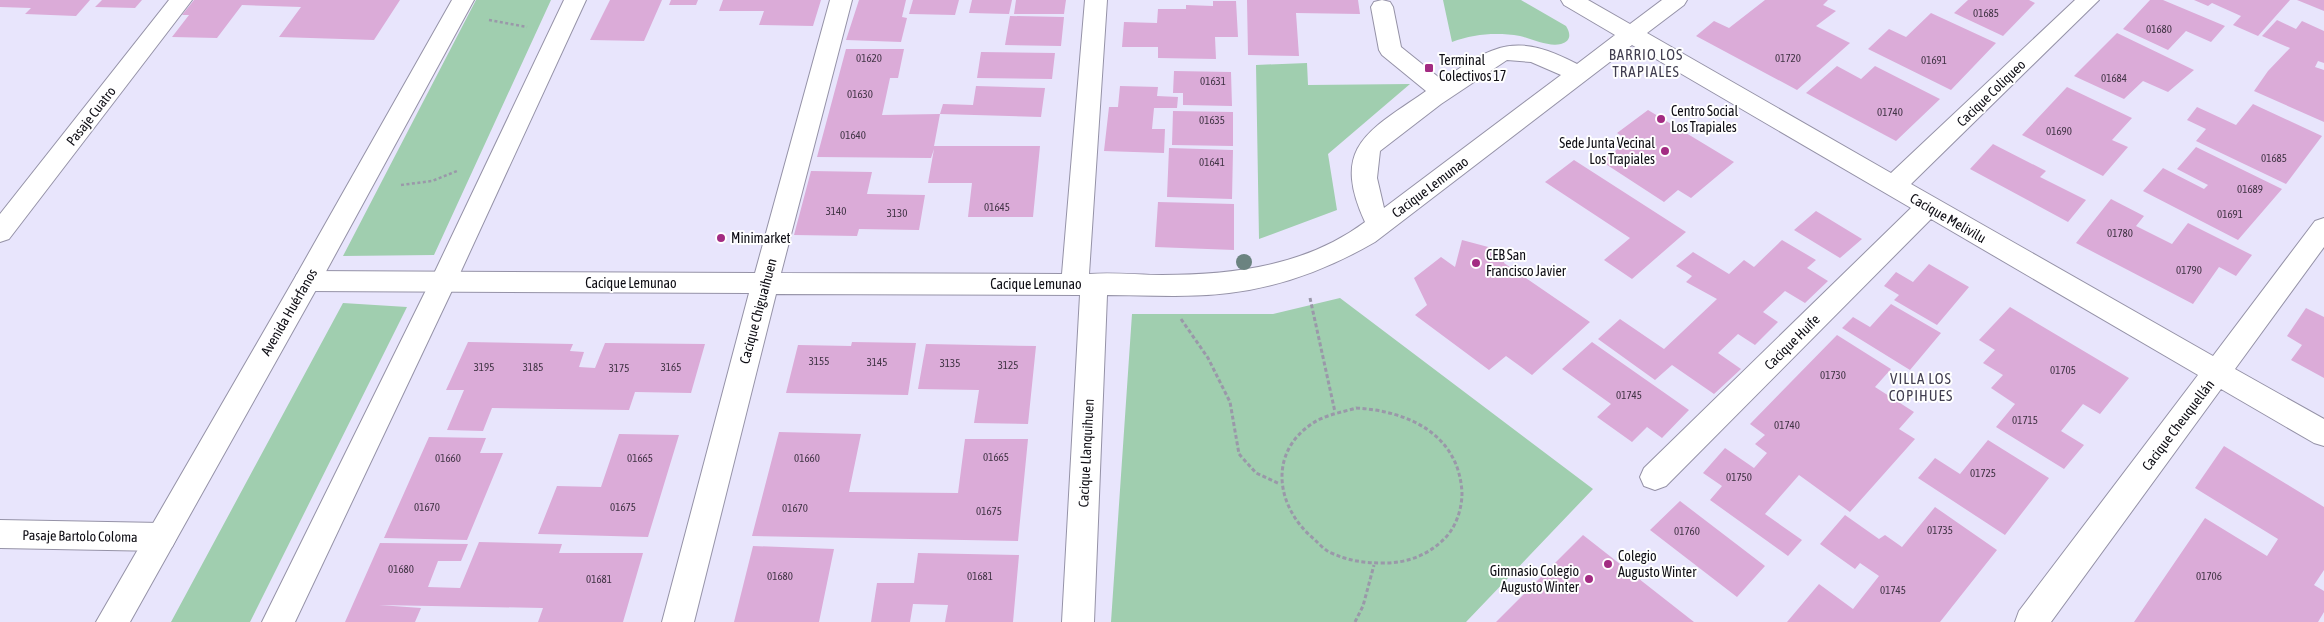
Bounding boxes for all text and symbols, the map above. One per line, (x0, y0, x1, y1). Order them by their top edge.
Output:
house number: 01685 (1973, 7, 1999, 19)
house number: 01680 (2146, 23, 2172, 35)
district label: BARRIO LOS TRAPIALES (1609, 46, 1683, 80)
house number: 01620 (856, 52, 882, 64)
place label: Terminal Colectivos 17 (1439, 52, 1506, 84)
house number: 01720 (1775, 52, 1801, 64)
house number: 01691 (1921, 54, 1947, 66)
street label: Cacique Coliqueo (1953, 56, 2029, 130)
marker: Terminal Colectivos 17 (1423, 62, 1435, 74)
house number: 01684 (2101, 72, 2127, 84)
house number: 01631 (1200, 75, 1226, 87)
street label: Pasaje Cuatro (63, 83, 119, 149)
house number: 01630 (847, 88, 873, 100)
place label: Centro Social Los Trapiales (1671, 103, 1738, 135)
house number: 01740 (1877, 106, 1903, 118)
marker: Centro Social Los Trapiales (1655, 113, 1667, 125)
house number: 01635 (1199, 114, 1225, 126)
house number: 01690 (2046, 125, 2072, 137)
house number: 01640 (840, 129, 866, 141)
place label: Sede Junta Vecinal Los Trapiales (1559, 135, 1655, 167)
marker: Sede Junta Vecinal Los Trapiales (1659, 145, 1671, 157)
house number: 01685 (2261, 152, 2287, 164)
street label: Cacique Lemunao (1389, 153, 1471, 221)
house number: 01641 (1199, 156, 1225, 168)
house number: 01689 (2237, 183, 2263, 195)
street label: Cacique Melivilu (1907, 190, 1989, 246)
house number: 01645 (984, 201, 1010, 213)
house number: 3140 (826, 205, 846, 217)
house number: 3130 (887, 207, 907, 219)
house number: 01691 (2217, 208, 2243, 220)
house number: 01780 (2107, 227, 2133, 239)
place label: Minimarket (731, 230, 791, 246)
marker: Minimarket (715, 232, 727, 244)
place label: CEB San Francisco Javier (1486, 247, 1567, 279)
street label: Cacique Chiguaihuen (736, 257, 780, 365)
marker: CEB San Francisco Javier (1470, 257, 1482, 269)
house number: 01790 (2176, 264, 2202, 276)
street label: Avenida Huérfanos (258, 266, 320, 358)
street label: Cacique Lemunao (585, 275, 677, 291)
street label: Cacique Lemunao (990, 276, 1082, 292)
street label: Cacique Huife (1761, 311, 1823, 373)
house number: 3155 (809, 355, 829, 367)
house number: 3145 (867, 356, 887, 368)
house number: 3135 (940, 357, 960, 369)
house number: 3125 (998, 359, 1018, 371)
house number: 3195 (474, 361, 494, 373)
house number: 3185 (523, 361, 543, 373)
house number: 3165 (661, 361, 681, 373)
house number: 3175 (609, 362, 629, 374)
house number: 01705 (2050, 364, 2076, 376)
house number: 01730 (1820, 369, 1846, 381)
district label: VILLA LOS COPIHUES (1889, 370, 1953, 404)
street label: Cacique Cheuquellán (2139, 376, 2217, 474)
house number: 01745 (1616, 389, 1642, 401)
street label: Cacique Llanquihuen (1075, 398, 1097, 508)
house number: 01715 (2012, 414, 2038, 426)
house number: 01740 (1774, 419, 1800, 431)
house number: 01665 (983, 451, 1009, 463)
house number: 01660 (435, 452, 461, 464)
house number: 01665 (627, 452, 653, 464)
house number: 01660 (794, 452, 820, 464)
house number: 01725 (1970, 467, 1996, 479)
house number: 01750 (1726, 471, 1752, 483)
house number: 01670 (414, 501, 440, 513)
house number: 01675 (610, 501, 636, 513)
house number: 01670 (782, 502, 808, 514)
house number: 01675 (976, 505, 1002, 517)
house number: 01735 (1927, 524, 1953, 536)
house number: 01760 (1674, 525, 1700, 537)
street label: Pasaje Bartolo Coloma (22, 527, 138, 545)
place label: Colegio Augusto Winter (1618, 548, 1697, 580)
marker: Colegio Augusto Winter (1602, 558, 1614, 570)
house number: 01680 (388, 563, 414, 575)
place label: Gimnasio Colegio Augusto Winter (1490, 563, 1580, 595)
house number: 01680 (767, 570, 793, 582)
house number: 01681 (967, 570, 993, 582)
house number: 01706 (2196, 570, 2222, 582)
house number: 01681 (586, 573, 612, 585)
marker: Gimnasio Colegio Augusto Winter (1583, 573, 1595, 585)
house number: 01745 (1880, 584, 1906, 596)

